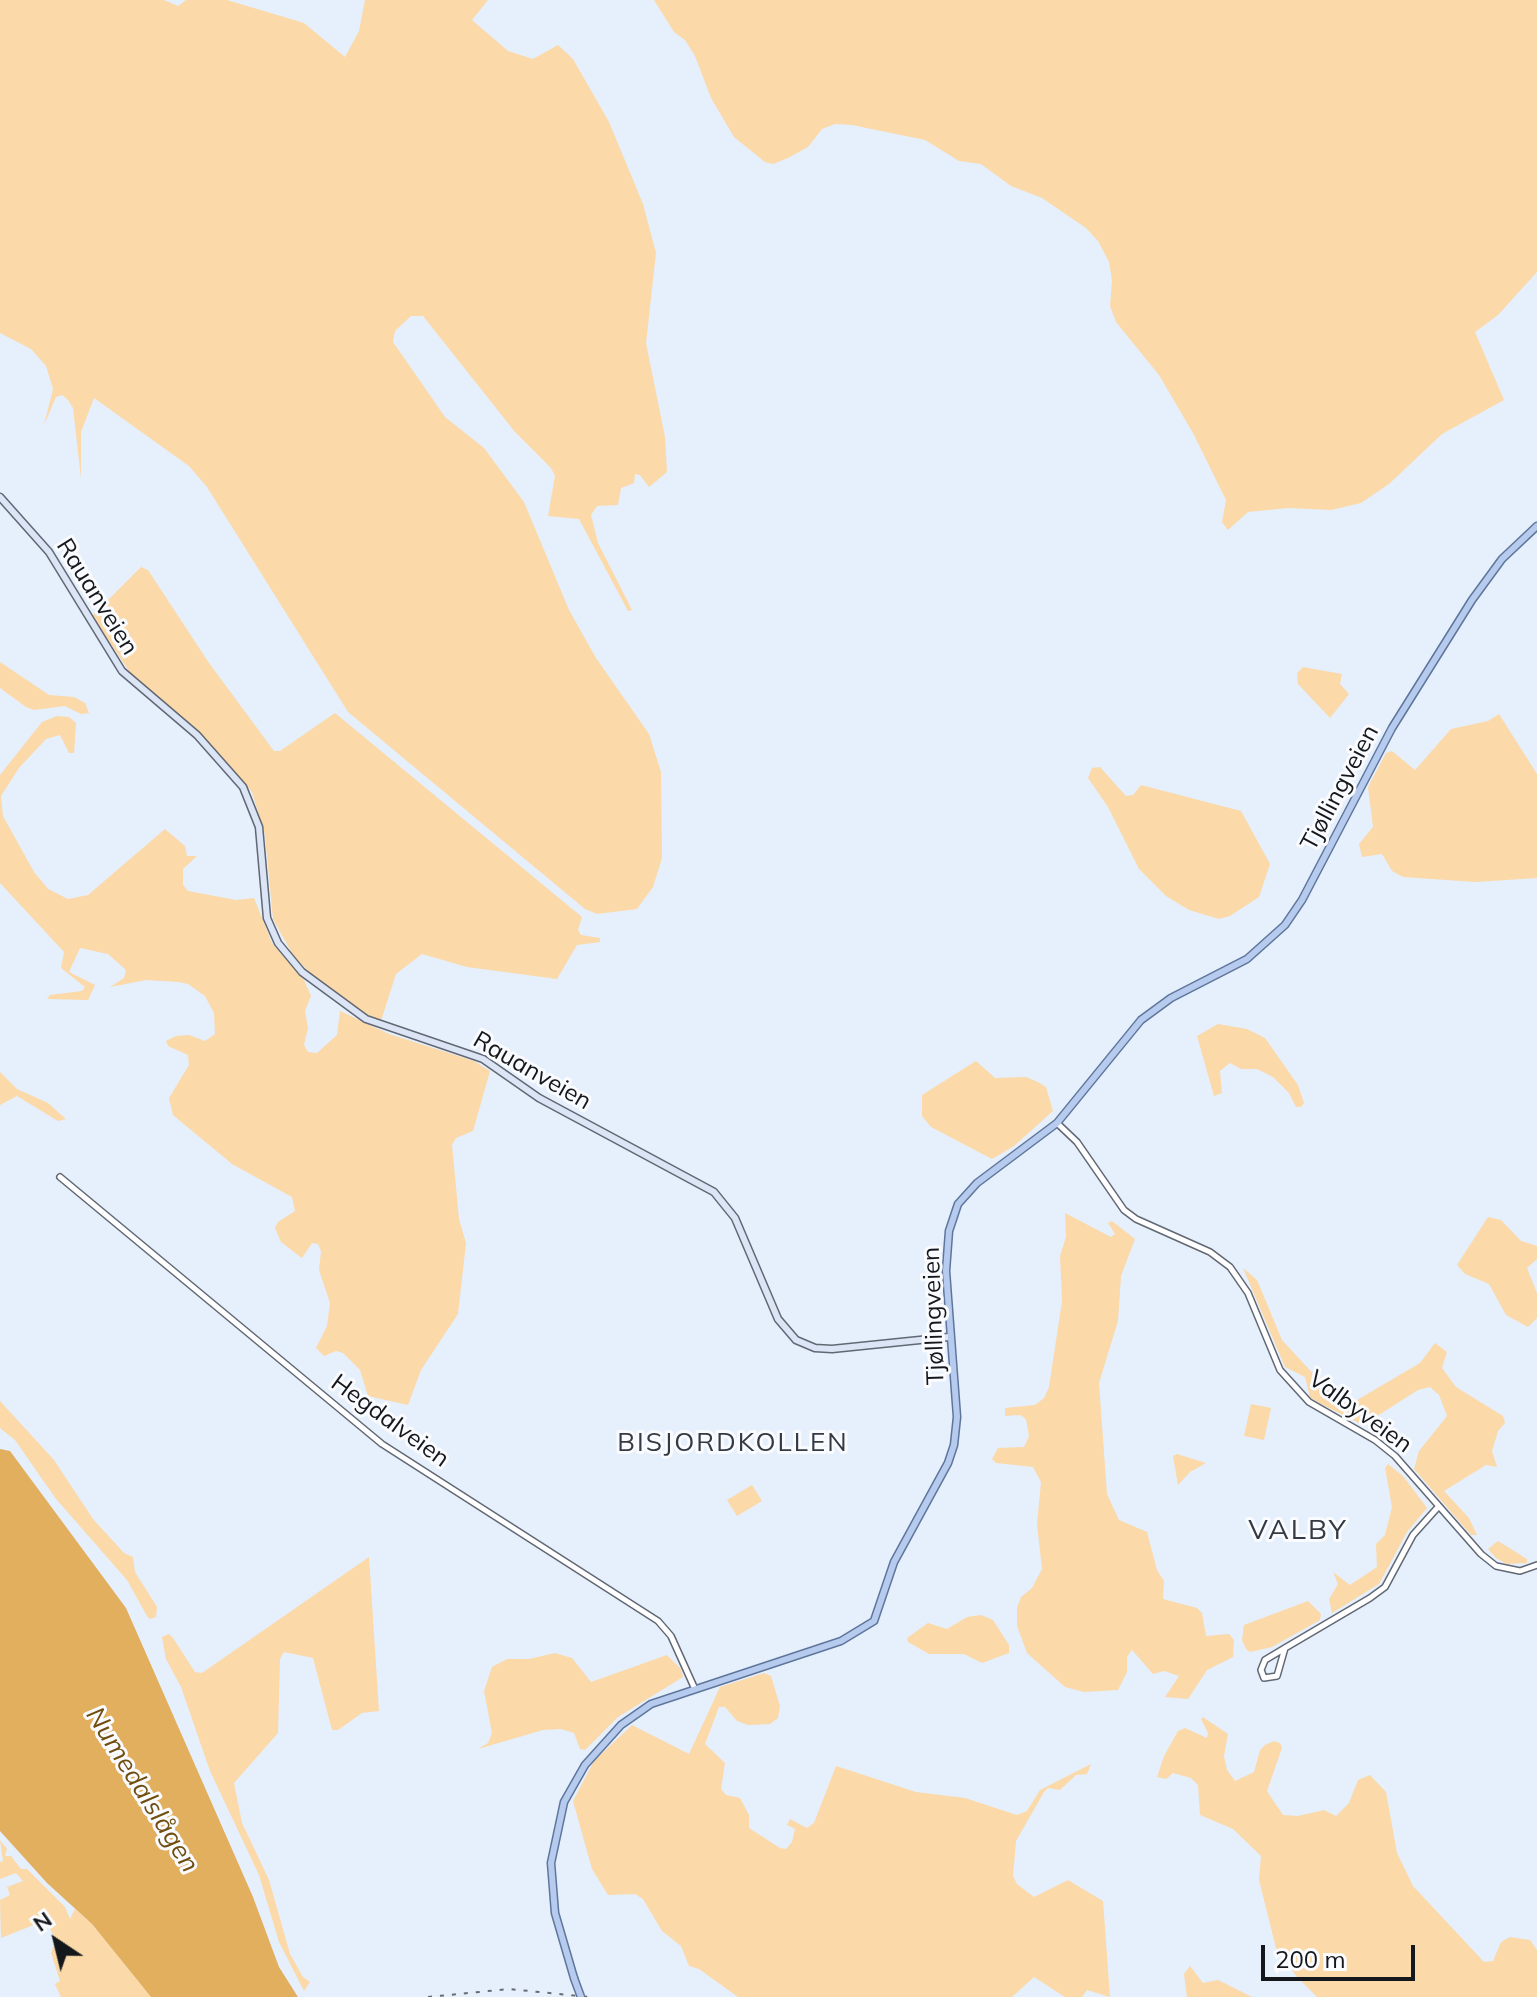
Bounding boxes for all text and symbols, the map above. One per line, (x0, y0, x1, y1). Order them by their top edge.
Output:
street label: Rauanveien (50, 534, 144, 660)
street label: Tjøllingveien (1295, 720, 1385, 856)
street label: Rauanveien (468, 1026, 596, 1116)
street label: Tjøllingveien (917, 1247, 951, 1385)
street label: Valbyveien (1303, 1365, 1417, 1459)
street label: Hegdalveien (325, 1369, 455, 1473)
district label: BISJORDKOLLEN (617, 1427, 849, 1459)
district label: VALBY (1248, 1514, 1348, 1548)
water label: Numedalslågen (79, 1702, 205, 1878)
north arrow (16, 1901, 96, 1981)
text: N (27, 1905, 57, 1938)
scale bar (1265, 1929, 1419, 1979)
text: 200 m (1275, 1944, 1346, 1974)

